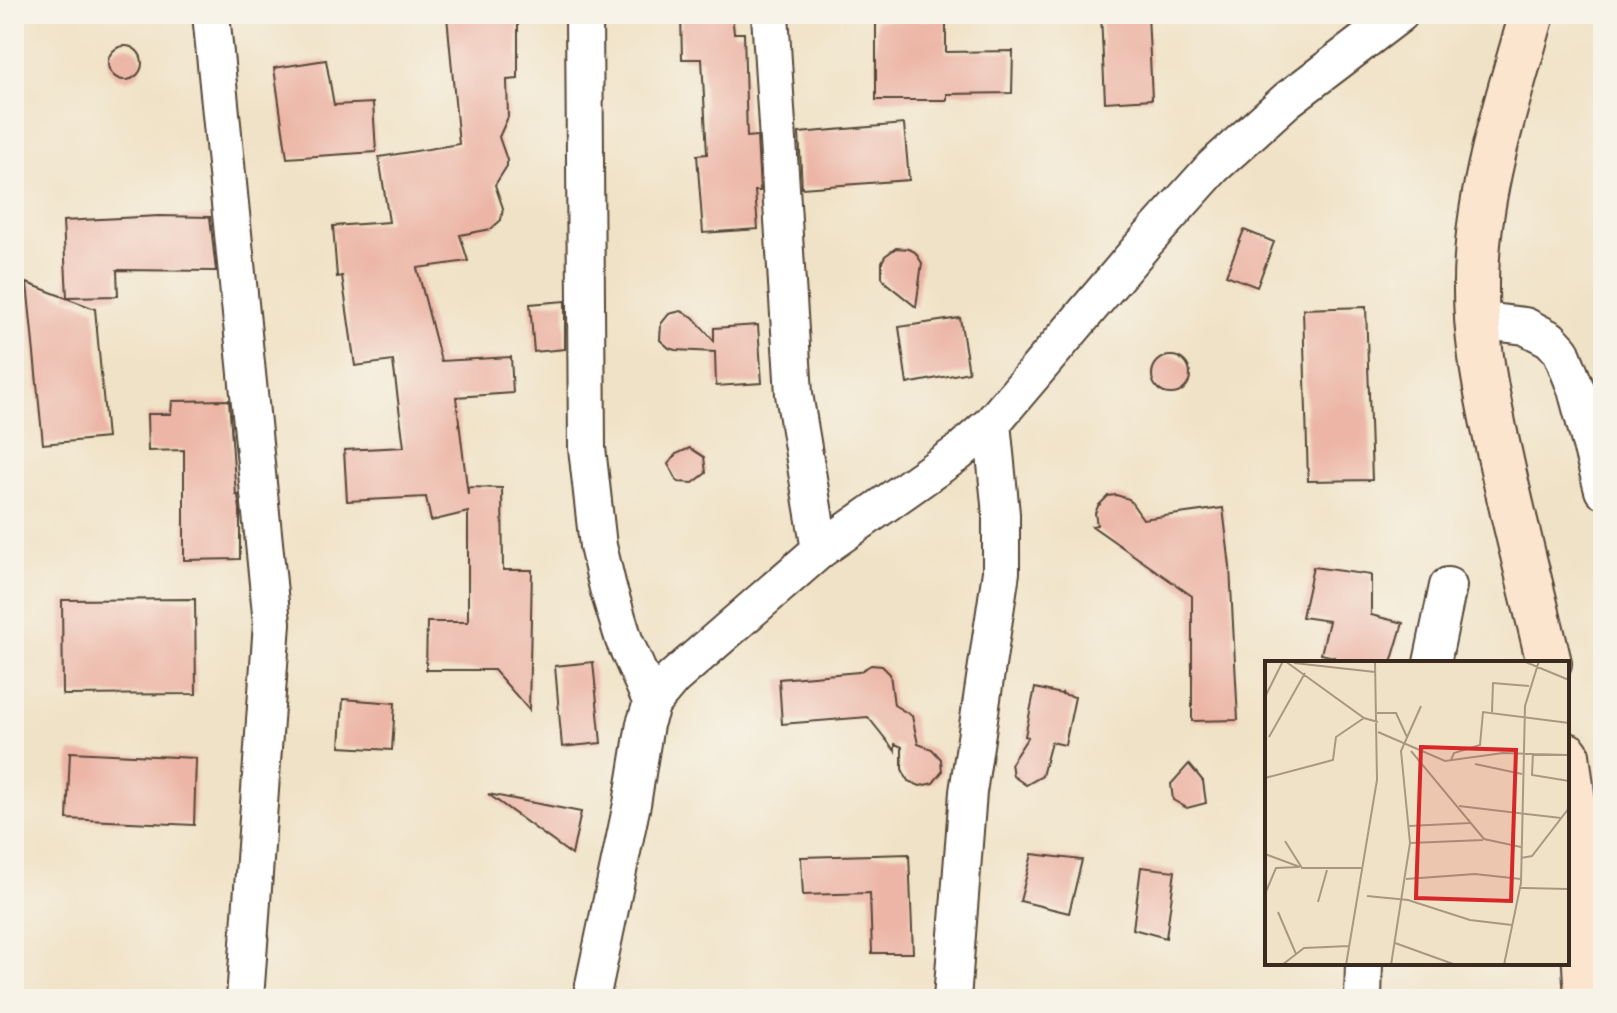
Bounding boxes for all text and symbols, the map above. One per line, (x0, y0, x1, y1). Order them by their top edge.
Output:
inset map (1265, 661, 1569, 965)

